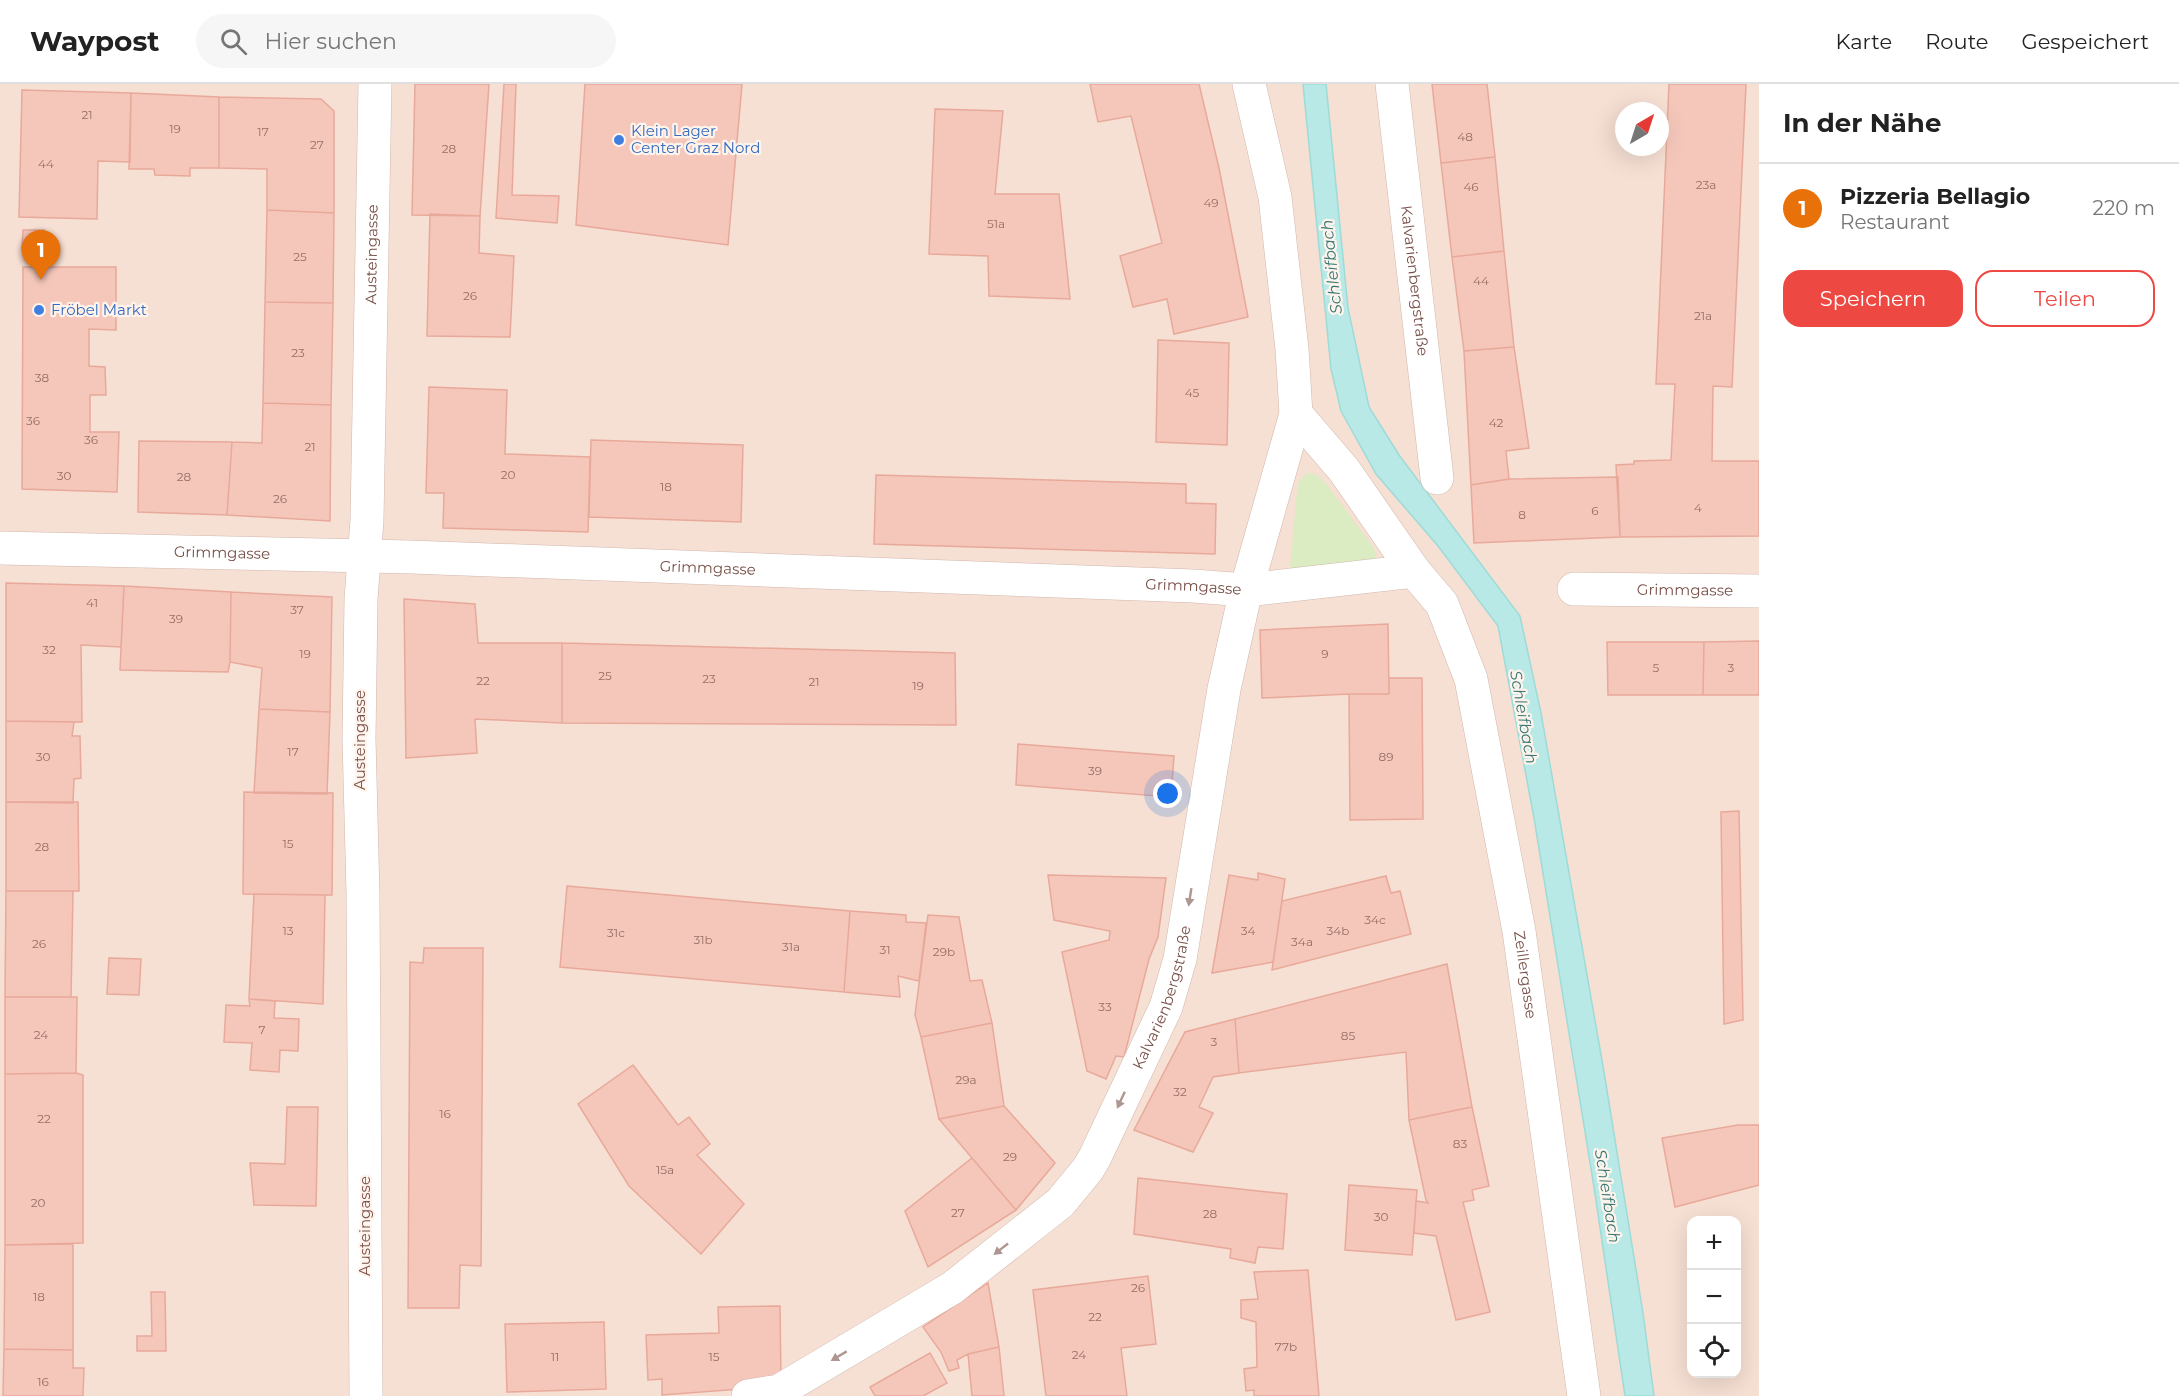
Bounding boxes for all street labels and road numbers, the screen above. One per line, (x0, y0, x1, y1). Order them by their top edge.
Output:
street label: Austeingasse (361, 204, 382, 304)
street label: Kalvarienbergstraße (1397, 204, 1433, 357)
street label: Grimmgasse (174, 542, 270, 563)
street label: Grimmgasse (659, 556, 756, 579)
street label: Grimmgasse (1145, 574, 1242, 599)
street label: Grimmgasse (1637, 580, 1733, 600)
street label: Austeingasse (350, 690, 369, 790)
street label: Kalvarienbergstraße (1128, 924, 1194, 1072)
street label: Zeillergasse (1510, 930, 1541, 1020)
street label: Austeingasse (355, 1176, 374, 1276)

